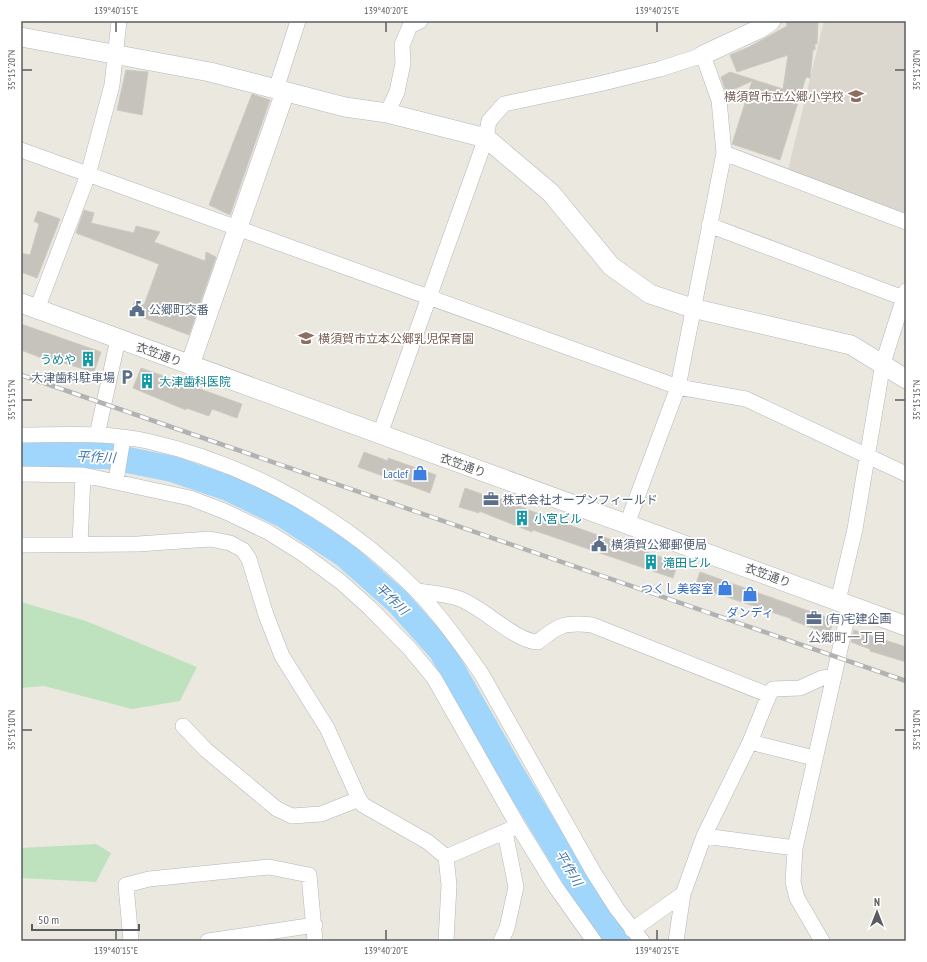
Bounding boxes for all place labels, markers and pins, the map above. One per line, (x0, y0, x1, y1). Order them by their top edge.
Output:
school or university icon: 横須賀市立公郷小学校 (847, 87, 865, 105)
place label: 横須賀市立公郷小学校 (724, 89, 844, 104)
public building icon: 公郷町交番 (128, 300, 146, 318)
place label: 公郷町交番 (149, 302, 209, 317)
school or university icon: 横須賀市立本公郷乳児保育園 (297, 329, 315, 347)
place label: 横須賀市立本公郷乳児保育園 (318, 331, 474, 346)
building icon: うめや (79, 350, 97, 368)
place label: うめや (40, 352, 76, 367)
parking icon: 大津歯科駐車場 (118, 368, 136, 386)
place label: 大津歯科駐車場 (31, 370, 115, 385)
building icon: 大津歯科医院 (138, 372, 156, 390)
place label: 大津歯科医院 (159, 374, 231, 389)
shop icon: Laclef (411, 464, 429, 482)
place label: Laclef (383, 466, 409, 481)
office icon: 株式会社オープンフィールド (482, 490, 500, 508)
place label: 株式会社オープンフィールド (503, 492, 658, 507)
building icon: 小宮ビル (513, 509, 531, 527)
place label: 小宮ビル (534, 511, 582, 526)
public building icon: 横須賀公郷郵便局 (590, 535, 608, 553)
place label: 横須賀公郷郵便局 (611, 537, 707, 552)
building icon: 滝田ビル (642, 553, 660, 571)
place label: 滝田ビル (663, 555, 711, 570)
shop icon: つくし美容室 (716, 579, 734, 597)
place label: つくし美容室 (641, 581, 713, 596)
shop icon: ダンディ (741, 585, 759, 603)
place label: ダンディ (726, 605, 774, 620)
office icon: (有)宅建企画 (805, 609, 823, 627)
place label: (有)宅建企画 (826, 611, 892, 626)

